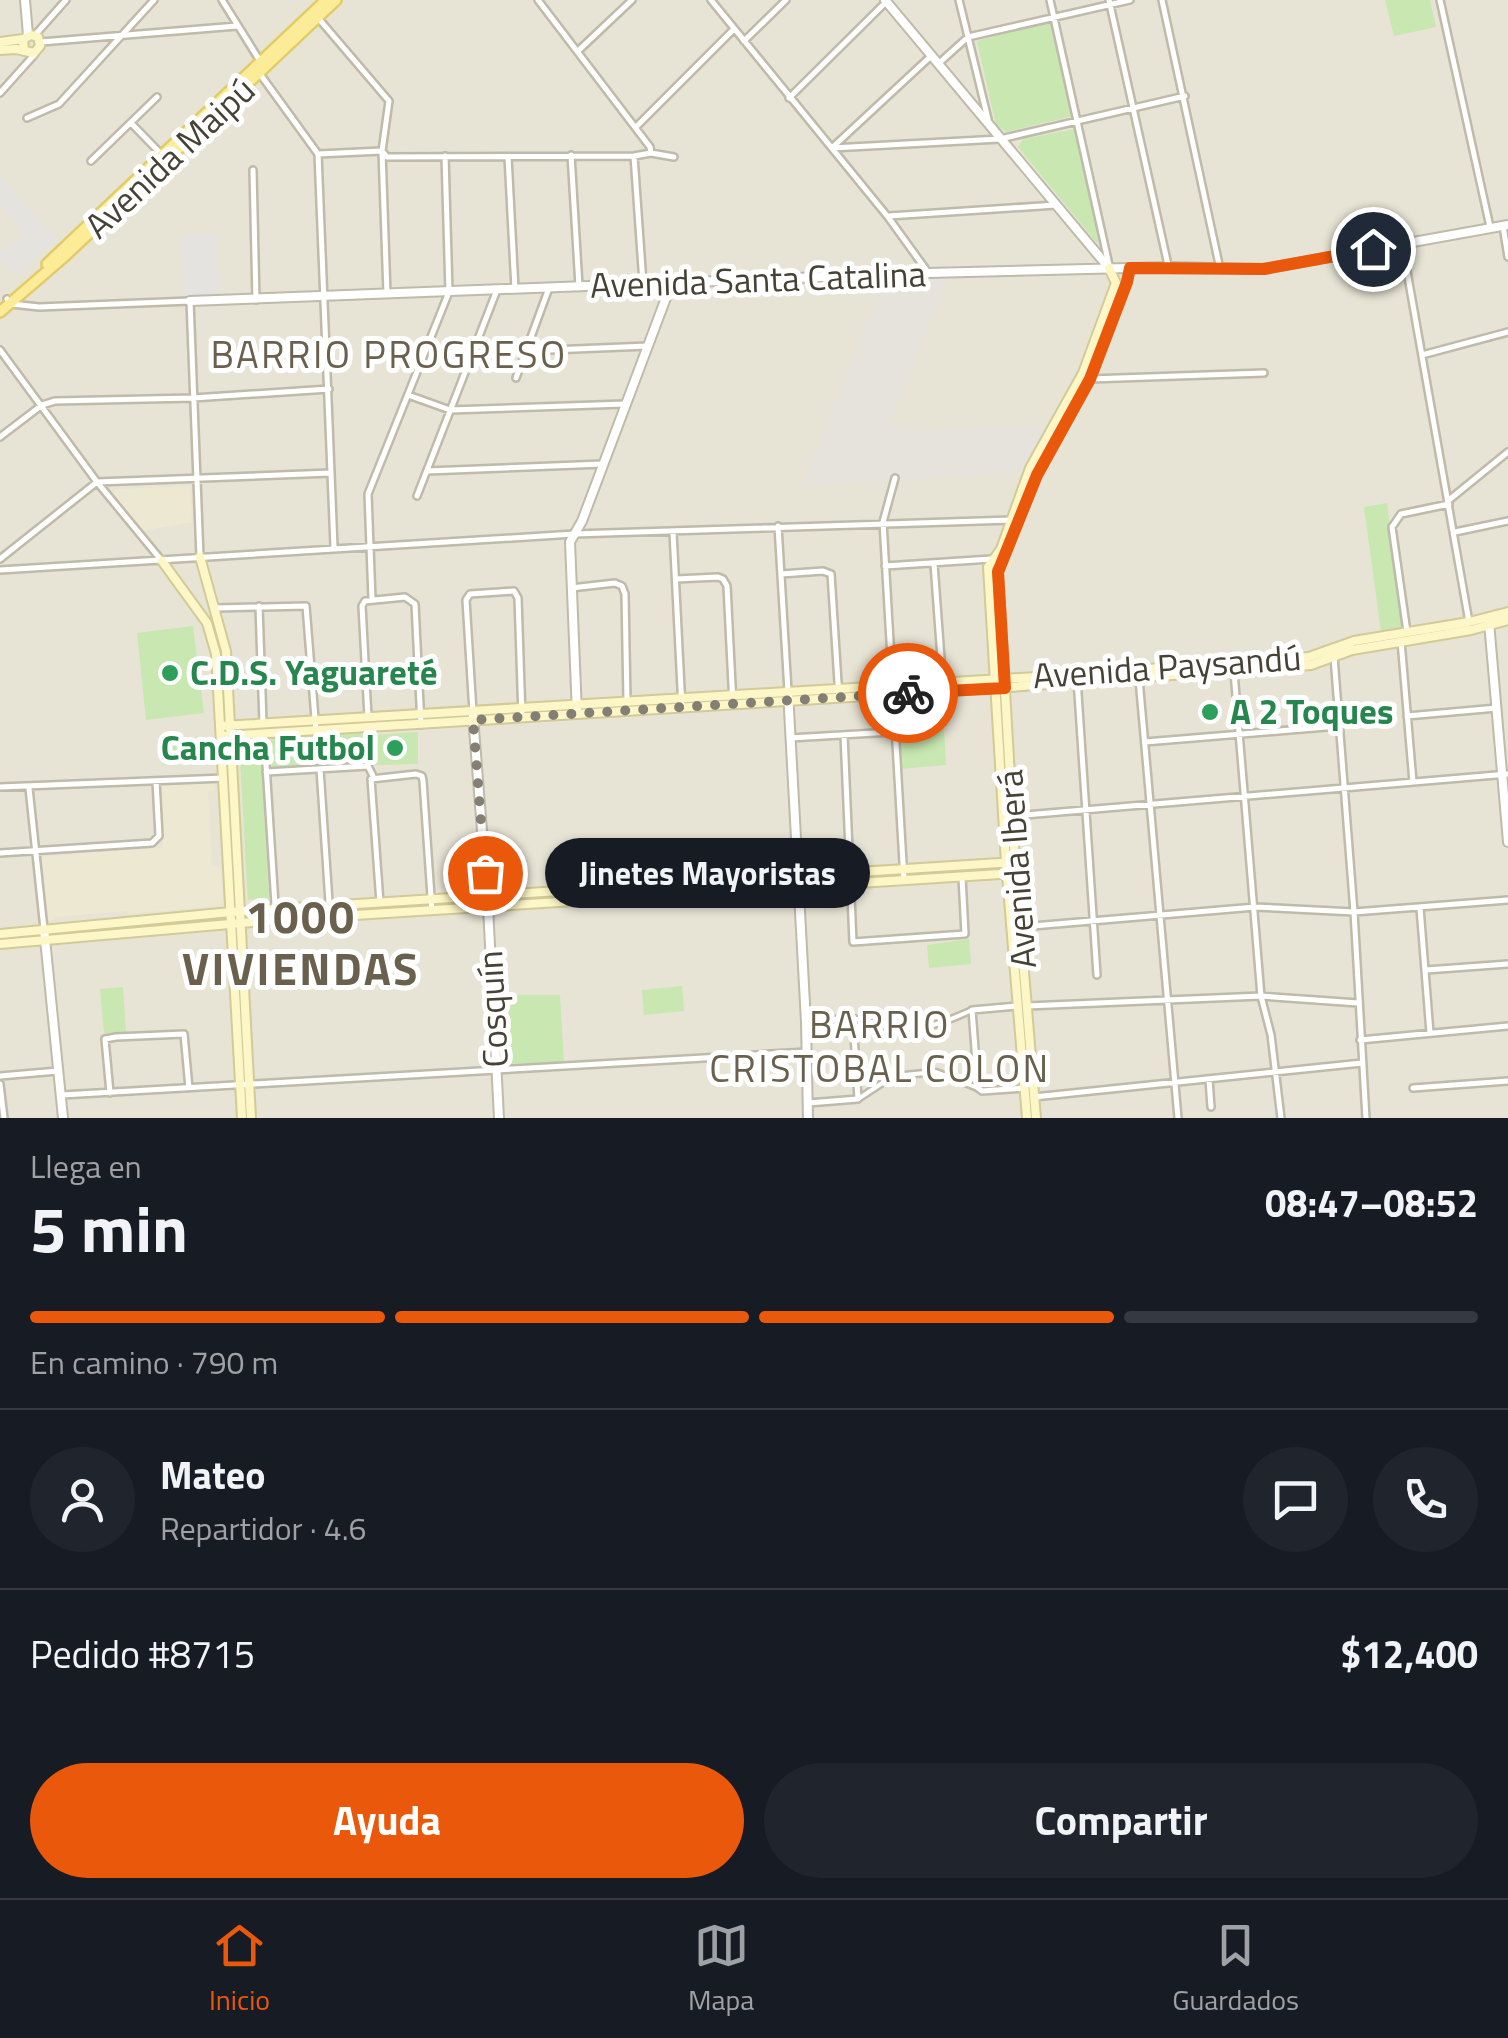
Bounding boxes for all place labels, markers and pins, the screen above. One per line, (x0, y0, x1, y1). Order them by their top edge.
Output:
pin (1331, 207, 1416, 292)
place label: C.D.S. Yaguareté (190, 645, 438, 699)
marker: C.D.S. Yaguareté (159, 662, 181, 684)
place label: A 2 Toques (1230, 684, 1393, 738)
marker: A 2 Toques (1199, 701, 1221, 723)
place label: Cancha Futbol (161, 720, 375, 774)
marker: Cancha Futbol (384, 737, 406, 759)
pin (443, 831, 528, 916)
callout: Jinetes Mayoristas (545, 838, 870, 908)

